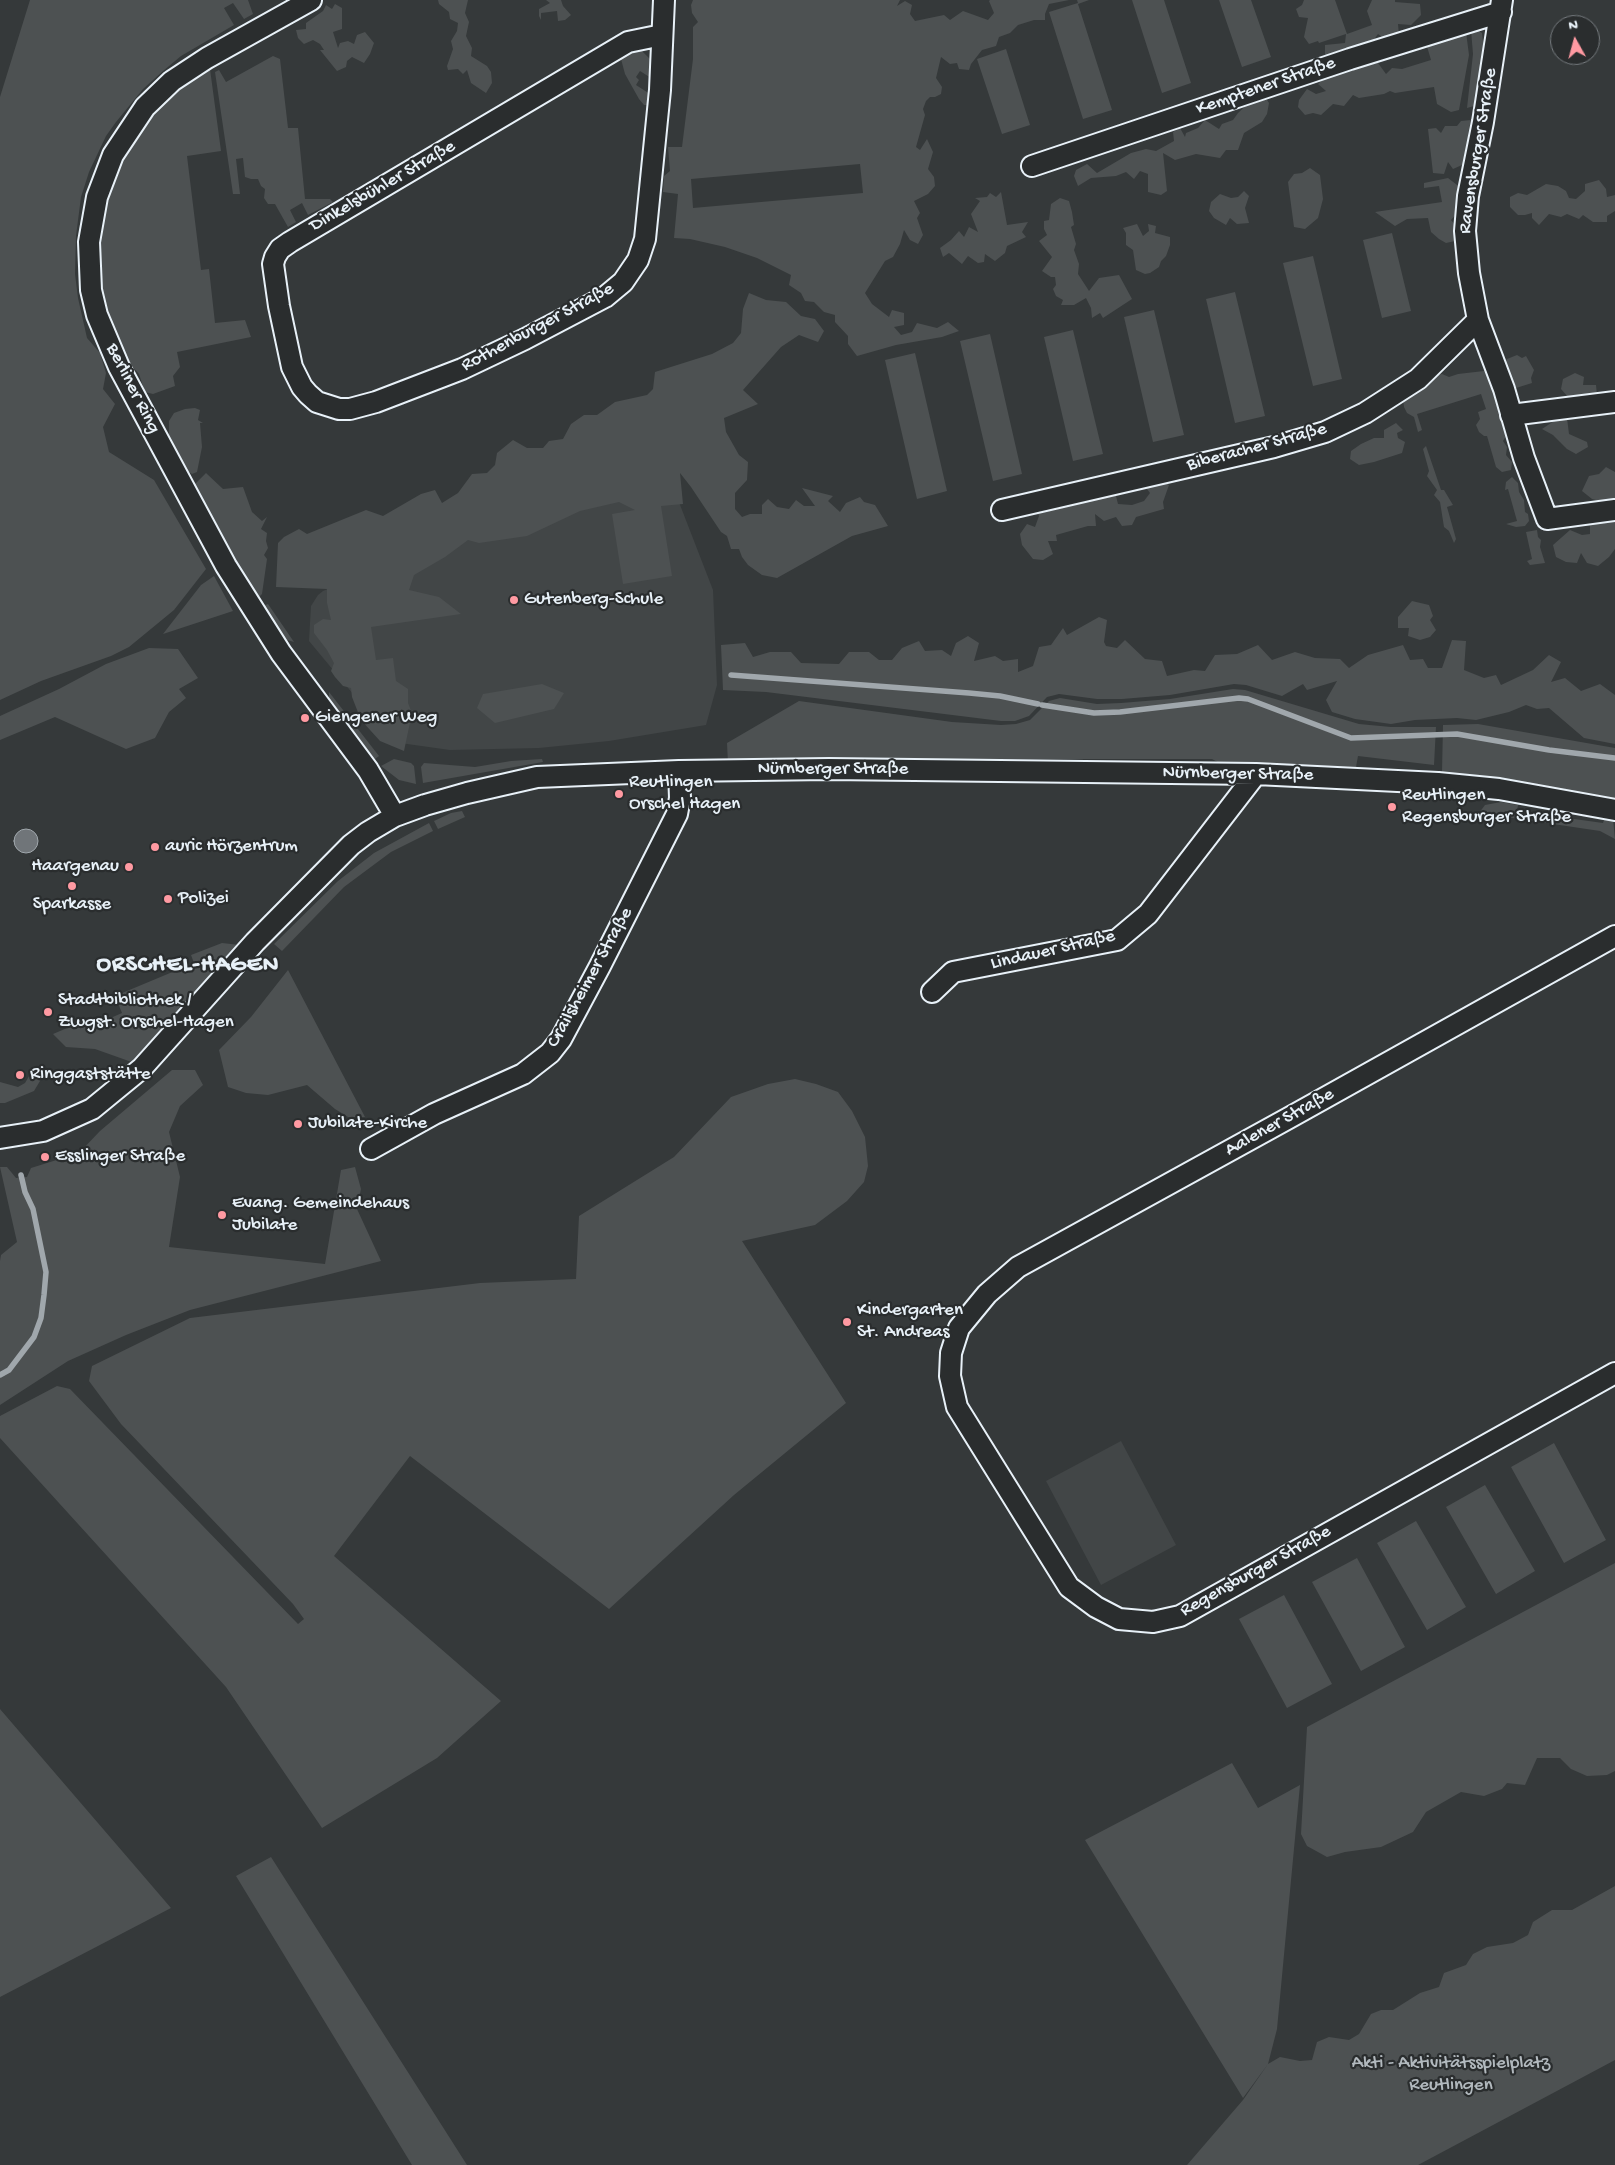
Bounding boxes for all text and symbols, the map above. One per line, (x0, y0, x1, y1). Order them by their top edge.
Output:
north arrow (1550, 15, 1600, 65)
text: N (1568, 17, 1579, 35)
street label: Kemptener Straße (1193, 52, 1339, 122)
street label: Ravensburger Straße (1455, 67, 1503, 235)
street label: Dinkelsbühler Straße (306, 136, 460, 238)
street label: Rothenburger Straße (458, 278, 618, 378)
street label: Berliner Ring (99, 340, 165, 438)
street label: Biberacher Straße (1185, 418, 1329, 478)
place label: Gutenberg-Schule (524, 589, 663, 611)
marker: Gutenberg-Schule (508, 594, 520, 606)
place label: Giengener Weg (315, 707, 437, 729)
marker: Giengener Weg (299, 712, 311, 724)
street label: Nürnberger Straße (758, 759, 908, 781)
street label: Nürnberger Straße (1162, 762, 1314, 788)
place label: Reutlingen Orschel Hagen (629, 772, 740, 816)
place label: Reutlingen Regensburger Straße (1402, 785, 1571, 829)
marker: Reutlingen Orschel Hagen (613, 788, 625, 800)
marker: Reutlingen Regensburger Straße (1386, 801, 1398, 813)
place label: auric Hörzentrum (165, 836, 298, 858)
marker: auric Hörzentrum (149, 841, 161, 853)
place label: Haargenau (31, 856, 119, 878)
marker: Haargenau (123, 861, 135, 873)
marker: Sparkasse (66, 880, 78, 892)
place label: Polizei (178, 888, 229, 910)
marker: Polizei (162, 893, 174, 905)
place label: Sparkasse (33, 894, 111, 916)
street label: Crailsheimer Straße (543, 904, 639, 1052)
street label: Lindauer Straße (989, 926, 1117, 976)
district label: ORSCHEL-HAGEN (95, 952, 281, 980)
place label: Stadtbibliothek / Zwgst. Orschel-Hagen (58, 990, 234, 1034)
marker: Stadtbibliothek / Zwgst. Orschel-Hagen (42, 1006, 54, 1018)
place label: Ringgaststätte (30, 1064, 151, 1086)
marker: Ringgaststätte (14, 1069, 26, 1081)
street label: Aalener Straße (1222, 1084, 1338, 1162)
place label: Jubilate-Kirche (308, 1113, 427, 1135)
marker: Jubilate-Kirche (292, 1118, 304, 1130)
place label: Esslinger Straße (55, 1146, 185, 1168)
marker: Esslinger Straße (39, 1151, 51, 1163)
place label: Evang. Gemeindehaus Jubilate (232, 1193, 409, 1237)
marker: Evang. Gemeindehaus Jubilate (216, 1209, 228, 1221)
place label: Kindergarten St. Andreas (857, 1300, 963, 1344)
marker: Kindergarten St. Andreas (841, 1316, 853, 1328)
street label: Regensburger Straße (1177, 1521, 1335, 1623)
park label: Akti - Aktivitätsspielplatz Reutlingen (1352, 2053, 1550, 2097)

